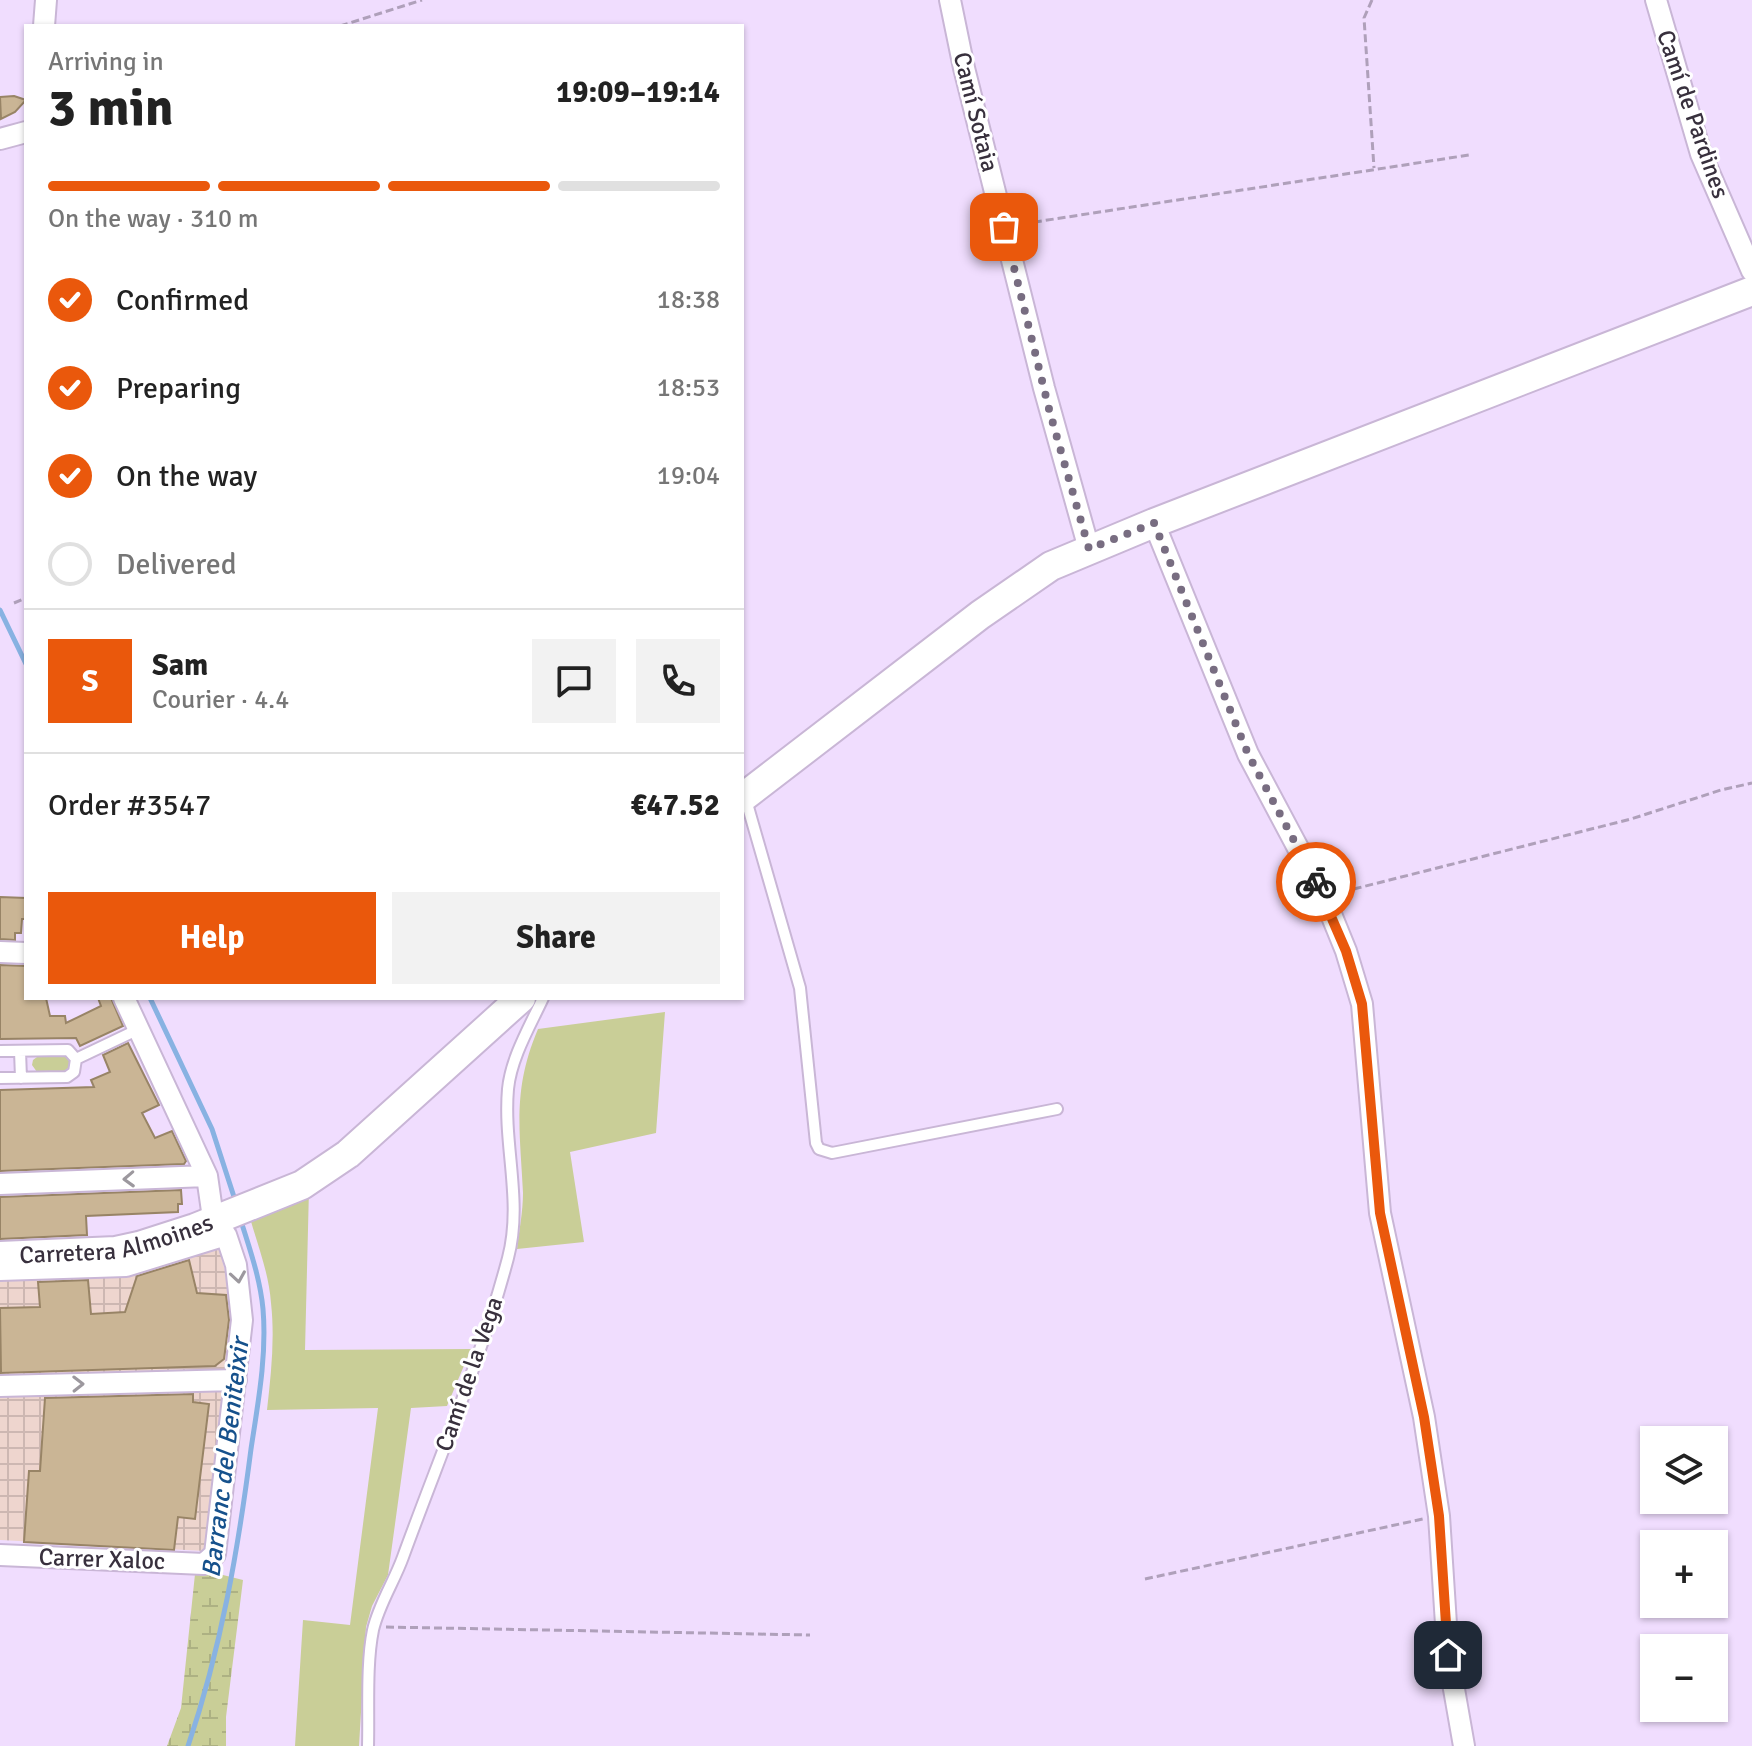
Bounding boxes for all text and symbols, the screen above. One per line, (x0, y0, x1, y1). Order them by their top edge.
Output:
street label: Camí de Pardines (1650, 26, 1736, 202)
text: Arriving in (48, 46, 164, 78)
street label: Camí Sotaia (947, 49, 1005, 175)
text: 19:09–19:14 (556, 74, 720, 111)
text: 3 min (48, 76, 174, 140)
pin (970, 193, 1038, 261)
text: On the way · 310 m (48, 203, 258, 235)
icon: bag (982, 205, 1026, 249)
icon: check (48, 278, 92, 322)
text: Confirmed (116, 282, 249, 319)
text: 18:38 (657, 284, 720, 316)
icon: check (48, 366, 92, 410)
text: Preparing (116, 370, 241, 407)
text: 18:53 (657, 372, 720, 404)
icon: check (48, 454, 92, 498)
text: On the way (116, 458, 257, 495)
text: 19:04 (657, 460, 720, 492)
text: Delivered (116, 546, 237, 583)
button: chat (532, 639, 616, 723)
button: phone (636, 639, 720, 723)
text: Sam (152, 647, 208, 684)
text: S (82, 663, 98, 700)
text: Courier · 4.4 (152, 684, 289, 716)
text: Order #3547 (48, 787, 211, 824)
text: €47.52 (630, 787, 720, 824)
courier (1276, 842, 1356, 922)
icon: bike (1294, 860, 1338, 904)
button: Help (48, 892, 376, 984)
button: Share (392, 892, 720, 984)
one-way arrow (122, 1171, 135, 1188)
street label: Carretera Almoines (19, 1207, 217, 1270)
one-way arrow (229, 1271, 246, 1284)
street label: Camí de la Vega (429, 1293, 509, 1455)
water label: Barranc del Beniteixir (195, 1333, 257, 1579)
one-way arrow (72, 1375, 85, 1393)
map controls (1640, 1426, 1728, 1722)
button: layers (1640, 1426, 1728, 1514)
button: + (1640, 1530, 1728, 1618)
street label: Carrer Xaloc (38, 1542, 166, 1576)
pin (1414, 1621, 1482, 1689)
icon: home (1426, 1633, 1470, 1677)
button: − (1640, 1634, 1728, 1722)

